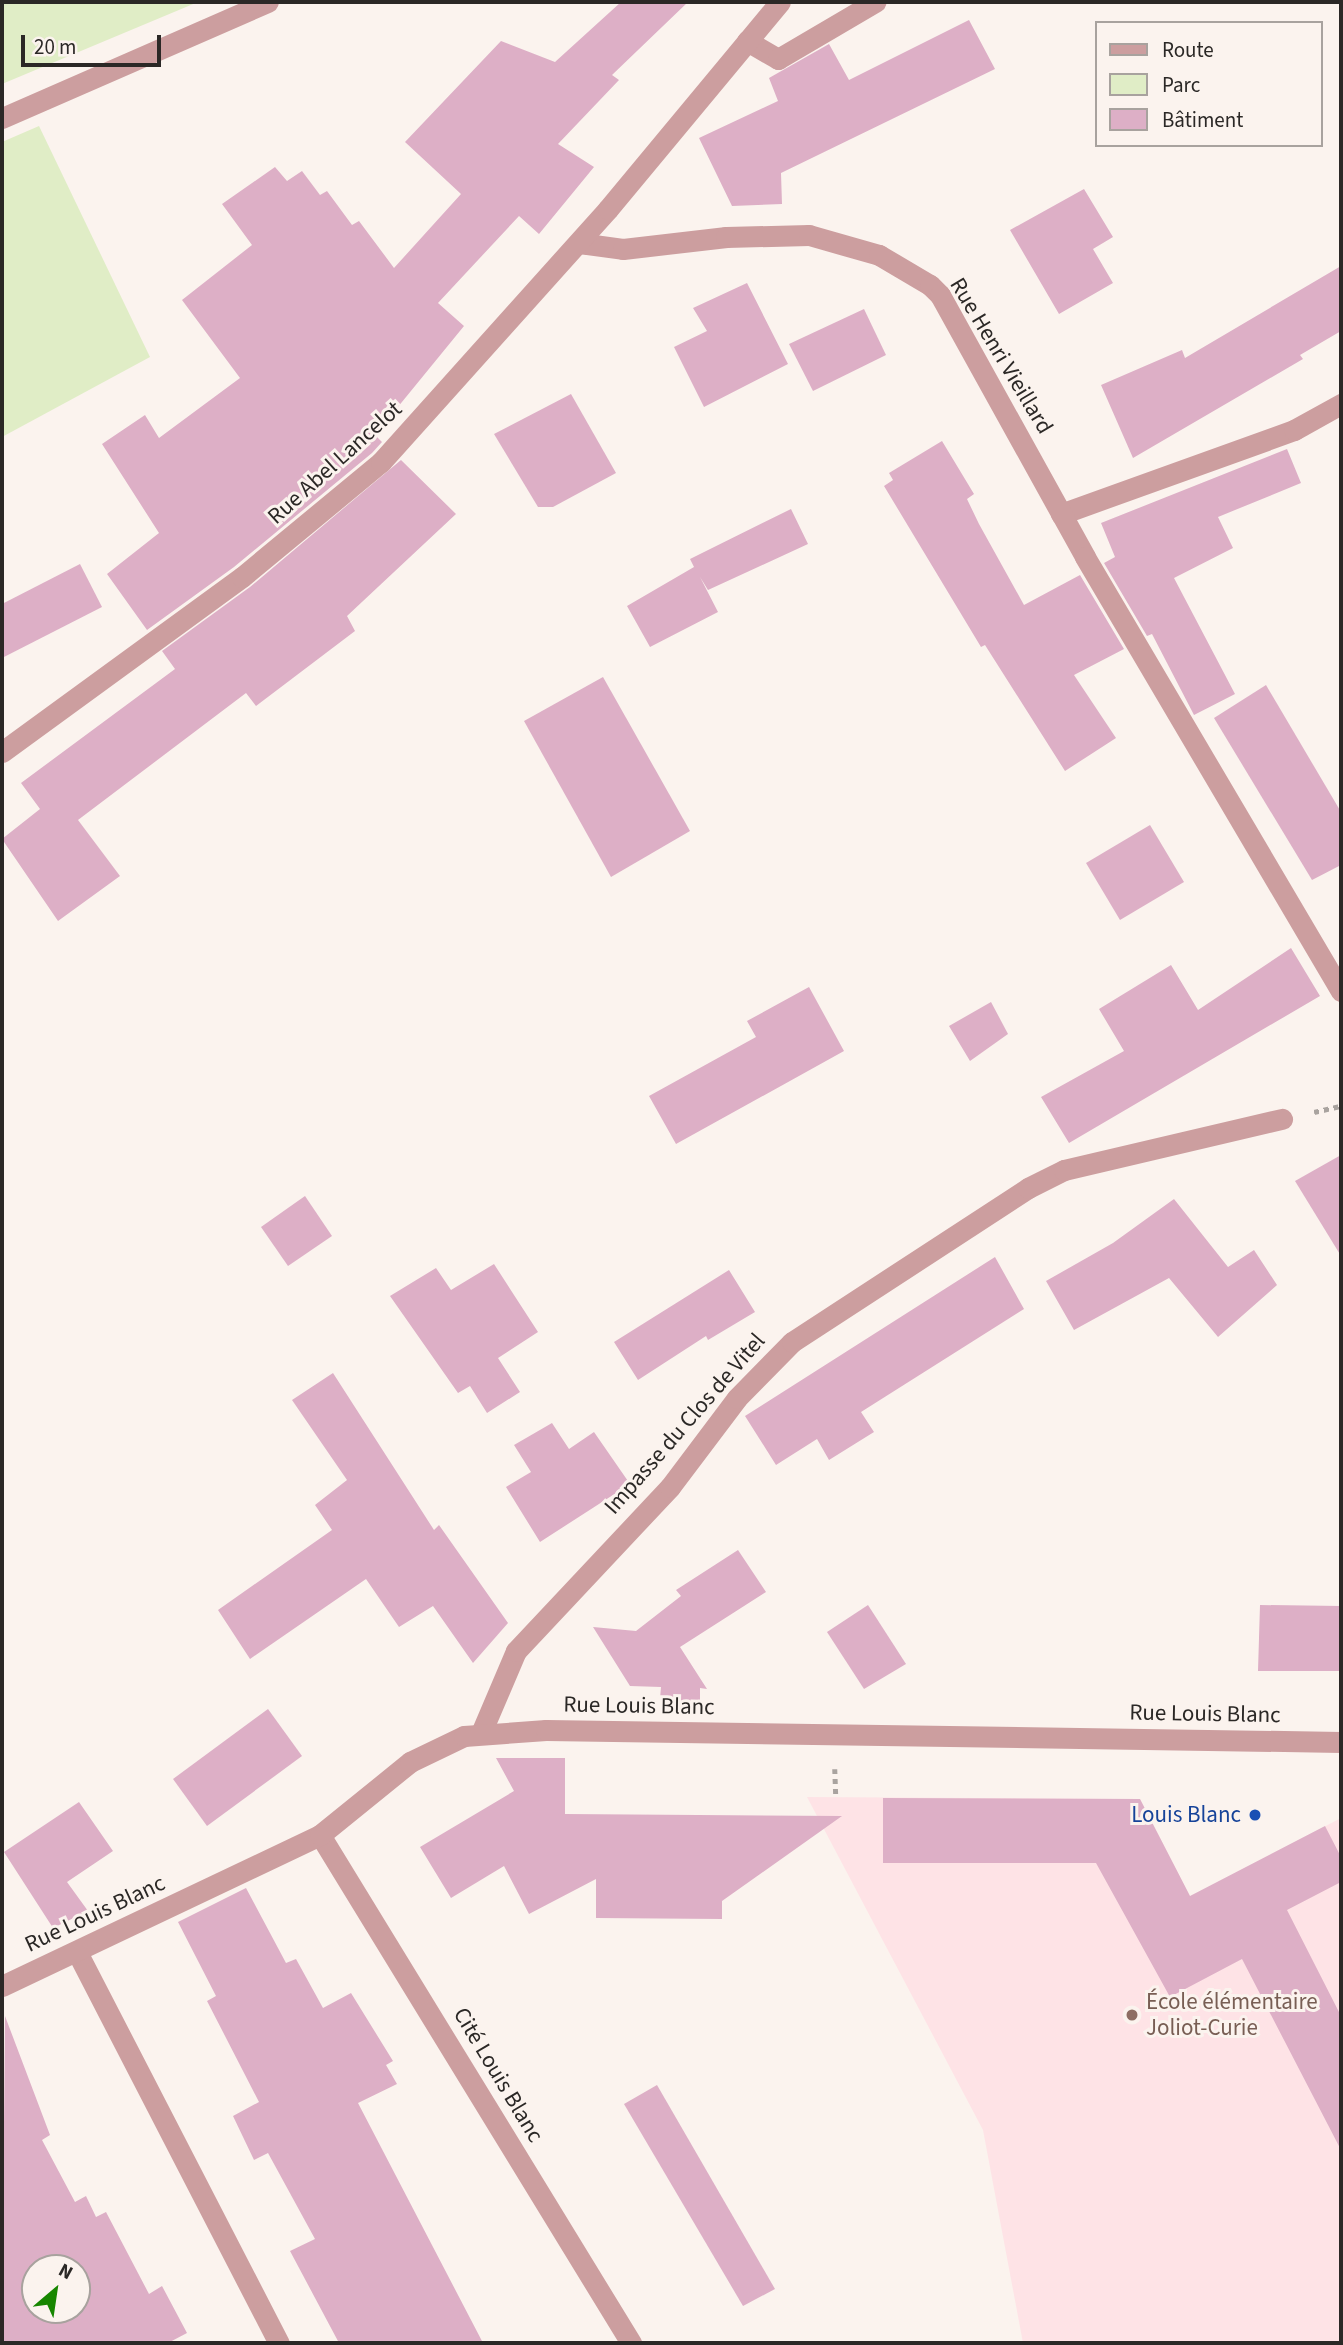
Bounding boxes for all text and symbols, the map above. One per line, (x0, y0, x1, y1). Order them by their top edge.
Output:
scale bar (24, 21, 164, 65)
legend (1094, 21, 1322, 147)
text: 20 m (34, 32, 76, 62)
text: Route (1162, 35, 1214, 65)
text: Parc (1162, 70, 1200, 100)
text: Bâtiment (1162, 105, 1243, 135)
street label: Rue Henri Vieillard (944, 273, 1058, 439)
street label: Rue Abel Lancelot (262, 395, 408, 531)
street label: Impasse du Clos de Vitel (599, 1328, 771, 1520)
street label: Rue Louis Blanc (563, 1691, 715, 1721)
street label: Rue Louis Blanc (1129, 1699, 1281, 1729)
place label: Louis Blanc (1131, 1801, 1241, 1829)
marker: Louis Blanc (1247, 1807, 1263, 1823)
street label: Rue Louis Blanc (21, 1869, 169, 1959)
place label: École élémentaire Joliot-Curie (1146, 1988, 1318, 2042)
street label: Cité Louis Blanc (447, 2003, 549, 2147)
marker: École élémentaire Joliot-Curie (1124, 2007, 1140, 2023)
north arrow (21, 2254, 91, 2324)
text: N (53, 2257, 78, 2287)

